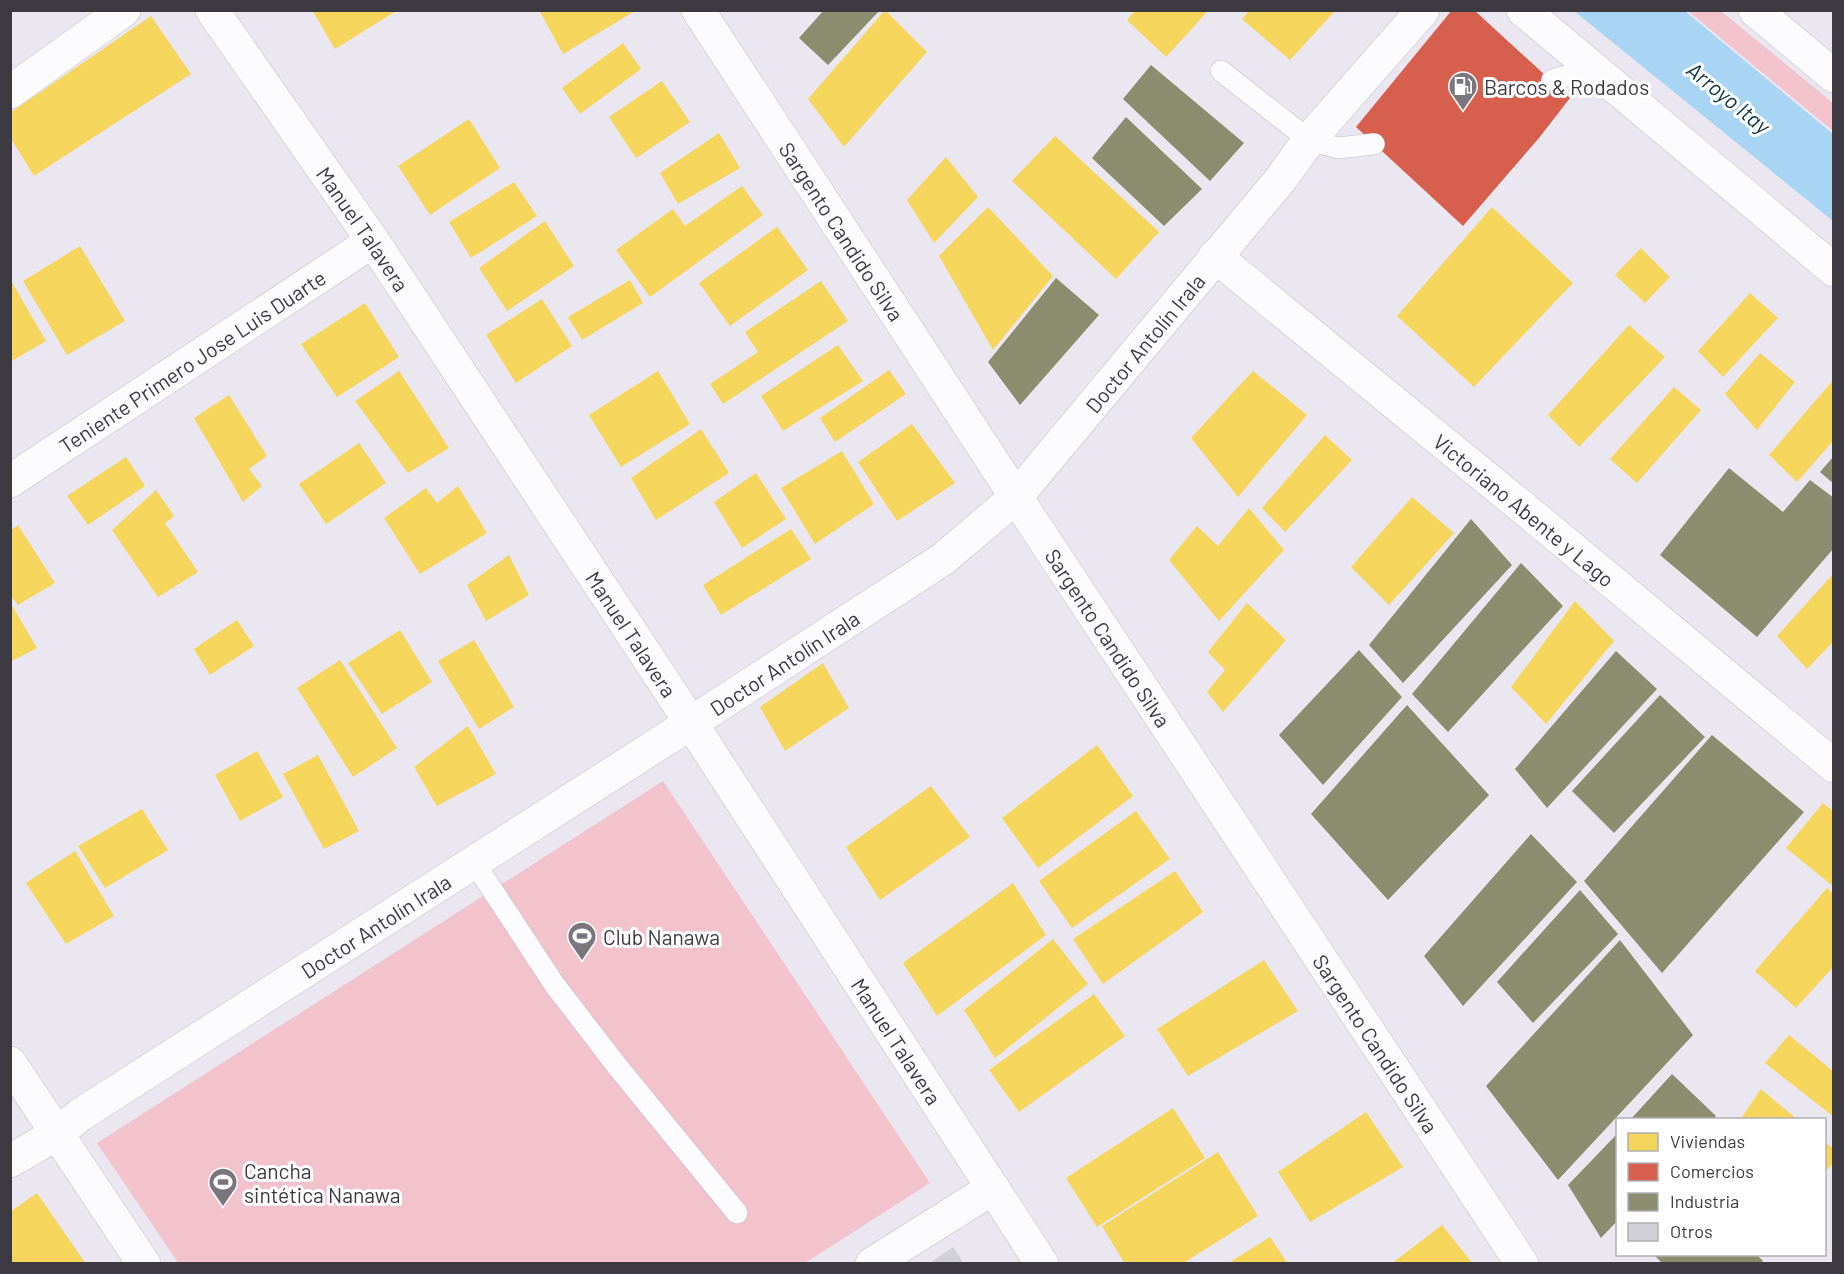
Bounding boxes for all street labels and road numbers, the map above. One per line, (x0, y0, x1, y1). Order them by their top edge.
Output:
street label: Sargento Candido Silva (775, 137, 910, 325)
street label: Manuel Talavera (312, 161, 415, 296)
street label: Teniente Primero Jose Luis Duarte (54, 264, 330, 458)
street label: Doctor Antolín Irala (1079, 268, 1209, 417)
street label: Victoriano Abente y Lago (1429, 428, 1620, 591)
street label: Sargento Candido Silva (1041, 544, 1177, 731)
street label: Manuel Talavera (582, 566, 683, 701)
street label: Doctor Antolín Irala (705, 605, 863, 720)
street label: Doctor Antolín Irala (296, 868, 455, 983)
street label: Sargento Candido Silva (1308, 949, 1444, 1137)
street label: Manuel Talavera (847, 973, 947, 1109)

